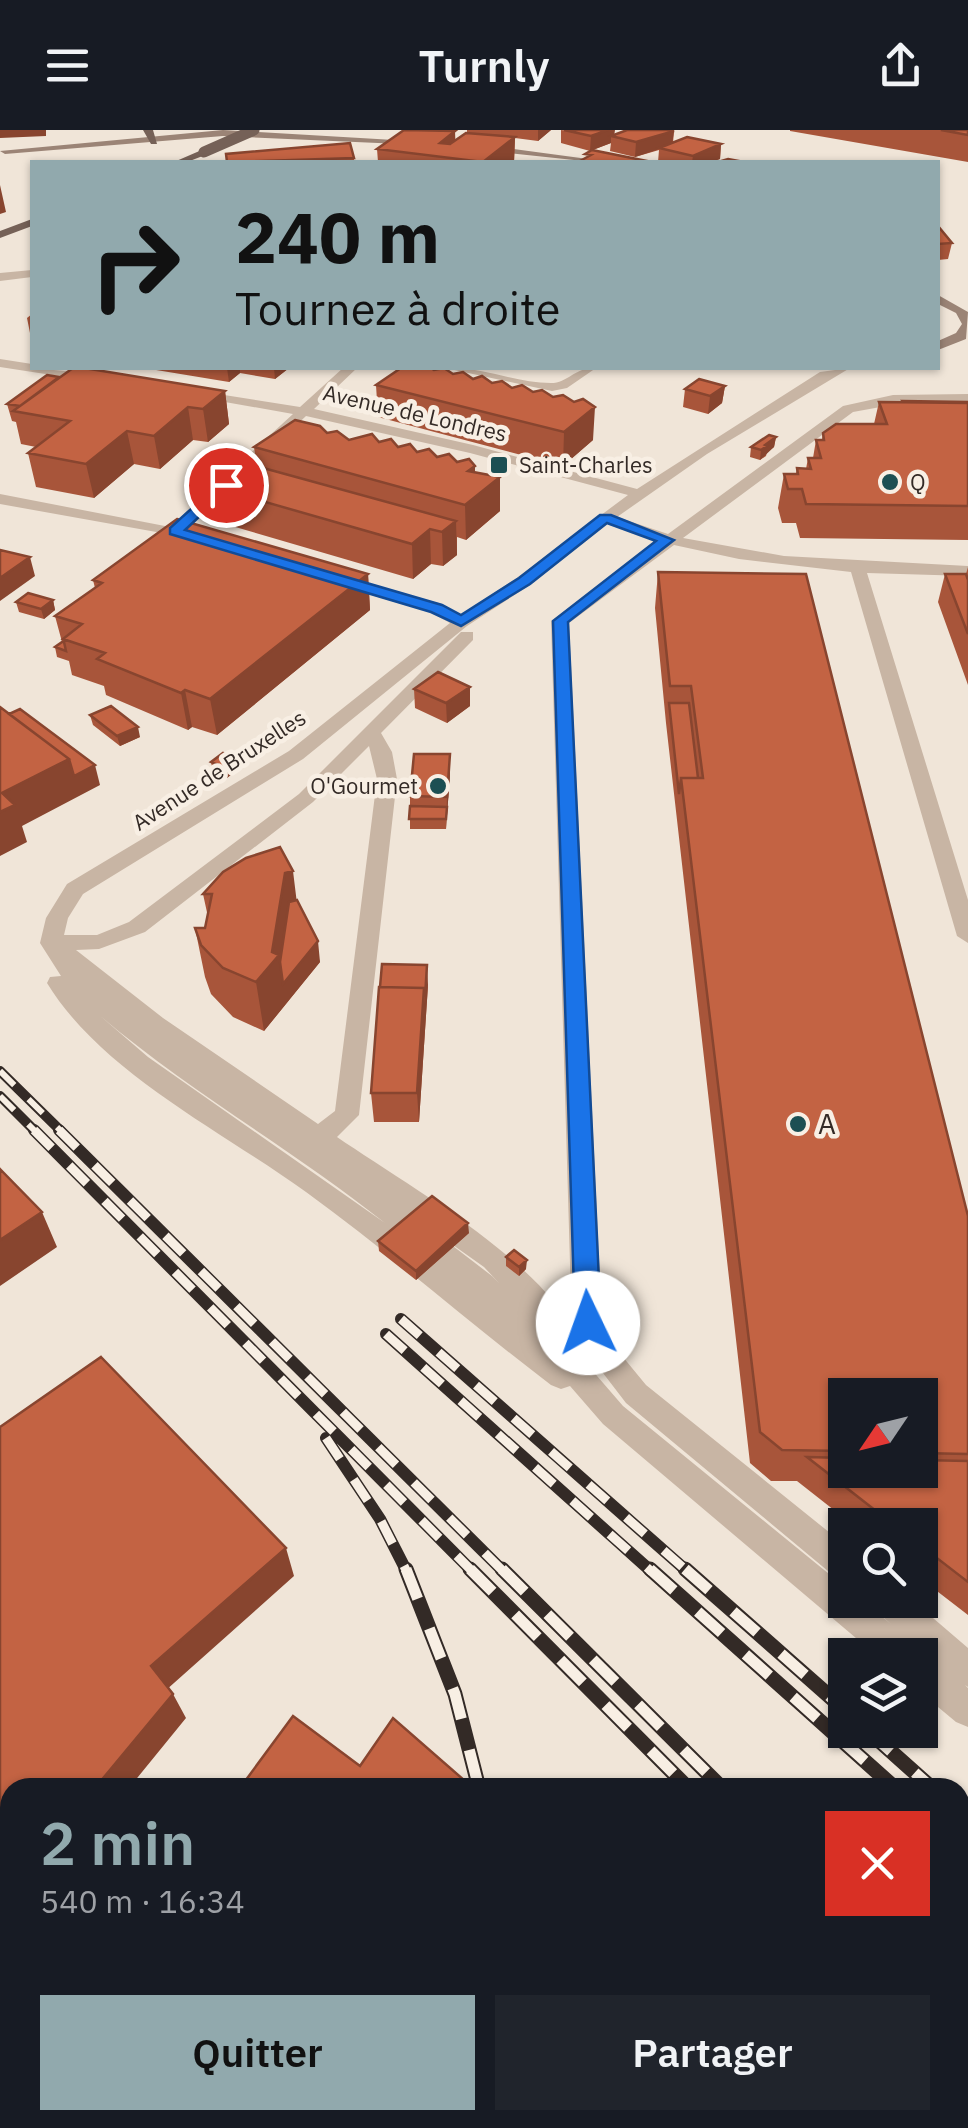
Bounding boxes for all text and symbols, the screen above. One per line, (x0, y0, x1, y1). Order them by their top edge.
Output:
text: Turnly (418, 36, 550, 94)
icon: menu (40, 38, 95, 93)
icon: share (873, 38, 928, 93)
text: 240 m (235, 191, 440, 282)
icon: right (70, 200, 200, 330)
text: Tournez à droite (235, 279, 560, 337)
street label: Avenue de Londres (320, 377, 510, 448)
pin (184, 443, 269, 528)
place label: Saint-Charles (519, 450, 653, 479)
marker: Saint-Charles (488, 454, 510, 476)
icon: arrive (199, 458, 254, 513)
place label: Q (910, 467, 926, 496)
marker: Q (879, 471, 901, 493)
street label: Avenue de Bruxelles (126, 703, 311, 837)
place label: O'Gourmet (310, 771, 418, 800)
marker: O'Gourmet (427, 775, 449, 797)
place label: A (818, 1105, 836, 1142)
marker: A (787, 1113, 809, 1135)
position arrow (536, 1271, 640, 1375)
north arrow (828, 1378, 938, 1488)
map controls (828, 1378, 938, 1748)
button: search (828, 1508, 938, 1618)
button: layers (828, 1638, 938, 1748)
text: 2 min (40, 1803, 195, 1882)
button: close (825, 1811, 930, 1916)
text: 540 m · 16:34 (40, 1880, 245, 1922)
button: Quitter (40, 1995, 475, 2110)
button: Partager (495, 1995, 930, 2110)

